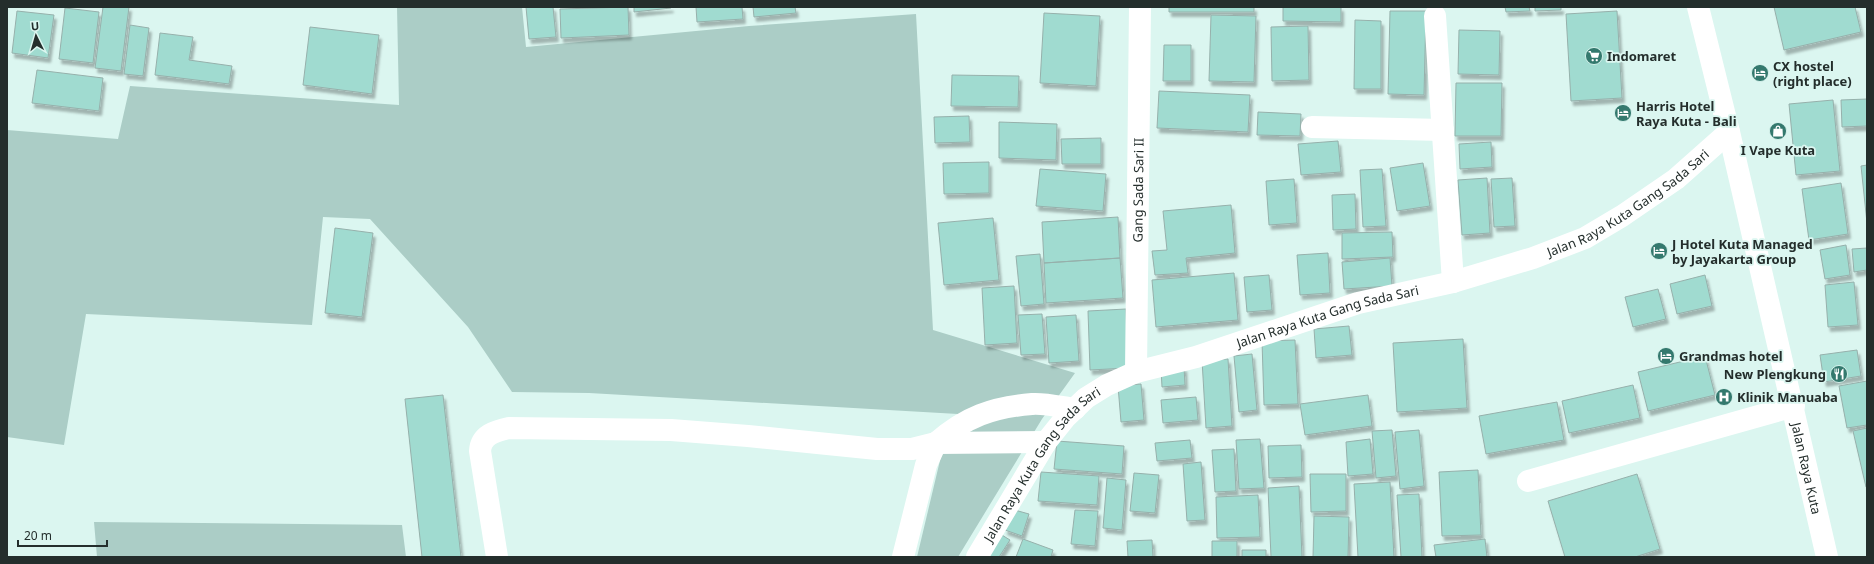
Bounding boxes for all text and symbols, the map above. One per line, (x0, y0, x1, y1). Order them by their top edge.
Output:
north arrow (16, 16, 56, 56)
text: U (30, 18, 40, 33)
supermarket icon: Indomaret (1584, 46, 1604, 66)
place label: Indomaret (1607, 47, 1677, 65)
place label: CX hostel (right place) (1773, 57, 1852, 90)
hotel icon: CX hostel (right place) (1750, 63, 1770, 83)
place label: Harris Hotel Raya Kuta - Bali (1636, 97, 1737, 130)
hotel icon: Harris Hotel Raya Kuta - Bali (1613, 103, 1633, 123)
shop icon: I Vape Kuta (1768, 121, 1788, 141)
street label: Gang Sada Sari II (1128, 138, 1148, 242)
place label: I Vape Kuta (1741, 141, 1815, 159)
street label: Jalan Raya Kuta Gang Sada Sari (1542, 145, 1713, 262)
place label: J Hotel Kuta Managed by Jayakarta Group (1671, 235, 1813, 268)
hotel icon: J Hotel Kuta Managed by Jayakarta Group (1649, 241, 1669, 261)
street label: Jalan Raya Kuta Gang Sada Sari (1232, 281, 1421, 353)
hotel icon: Grandmas hotel (1656, 346, 1676, 366)
place label: Grandmas hotel (1679, 347, 1783, 365)
restaurant icon: New Plengkung (1829, 364, 1849, 384)
place label: New Plengkung (1724, 365, 1826, 383)
street label: Jalan Raya Kuta Gang Sada Sari (978, 382, 1104, 547)
hospital icon: Klinik Manuaba (1714, 387, 1734, 407)
place label: Klinik Manuaba (1737, 388, 1838, 406)
street label: Jalan Raya Kuta (1787, 419, 1826, 516)
scale bar (18, 522, 107, 548)
text: 20 m (24, 527, 52, 544)

